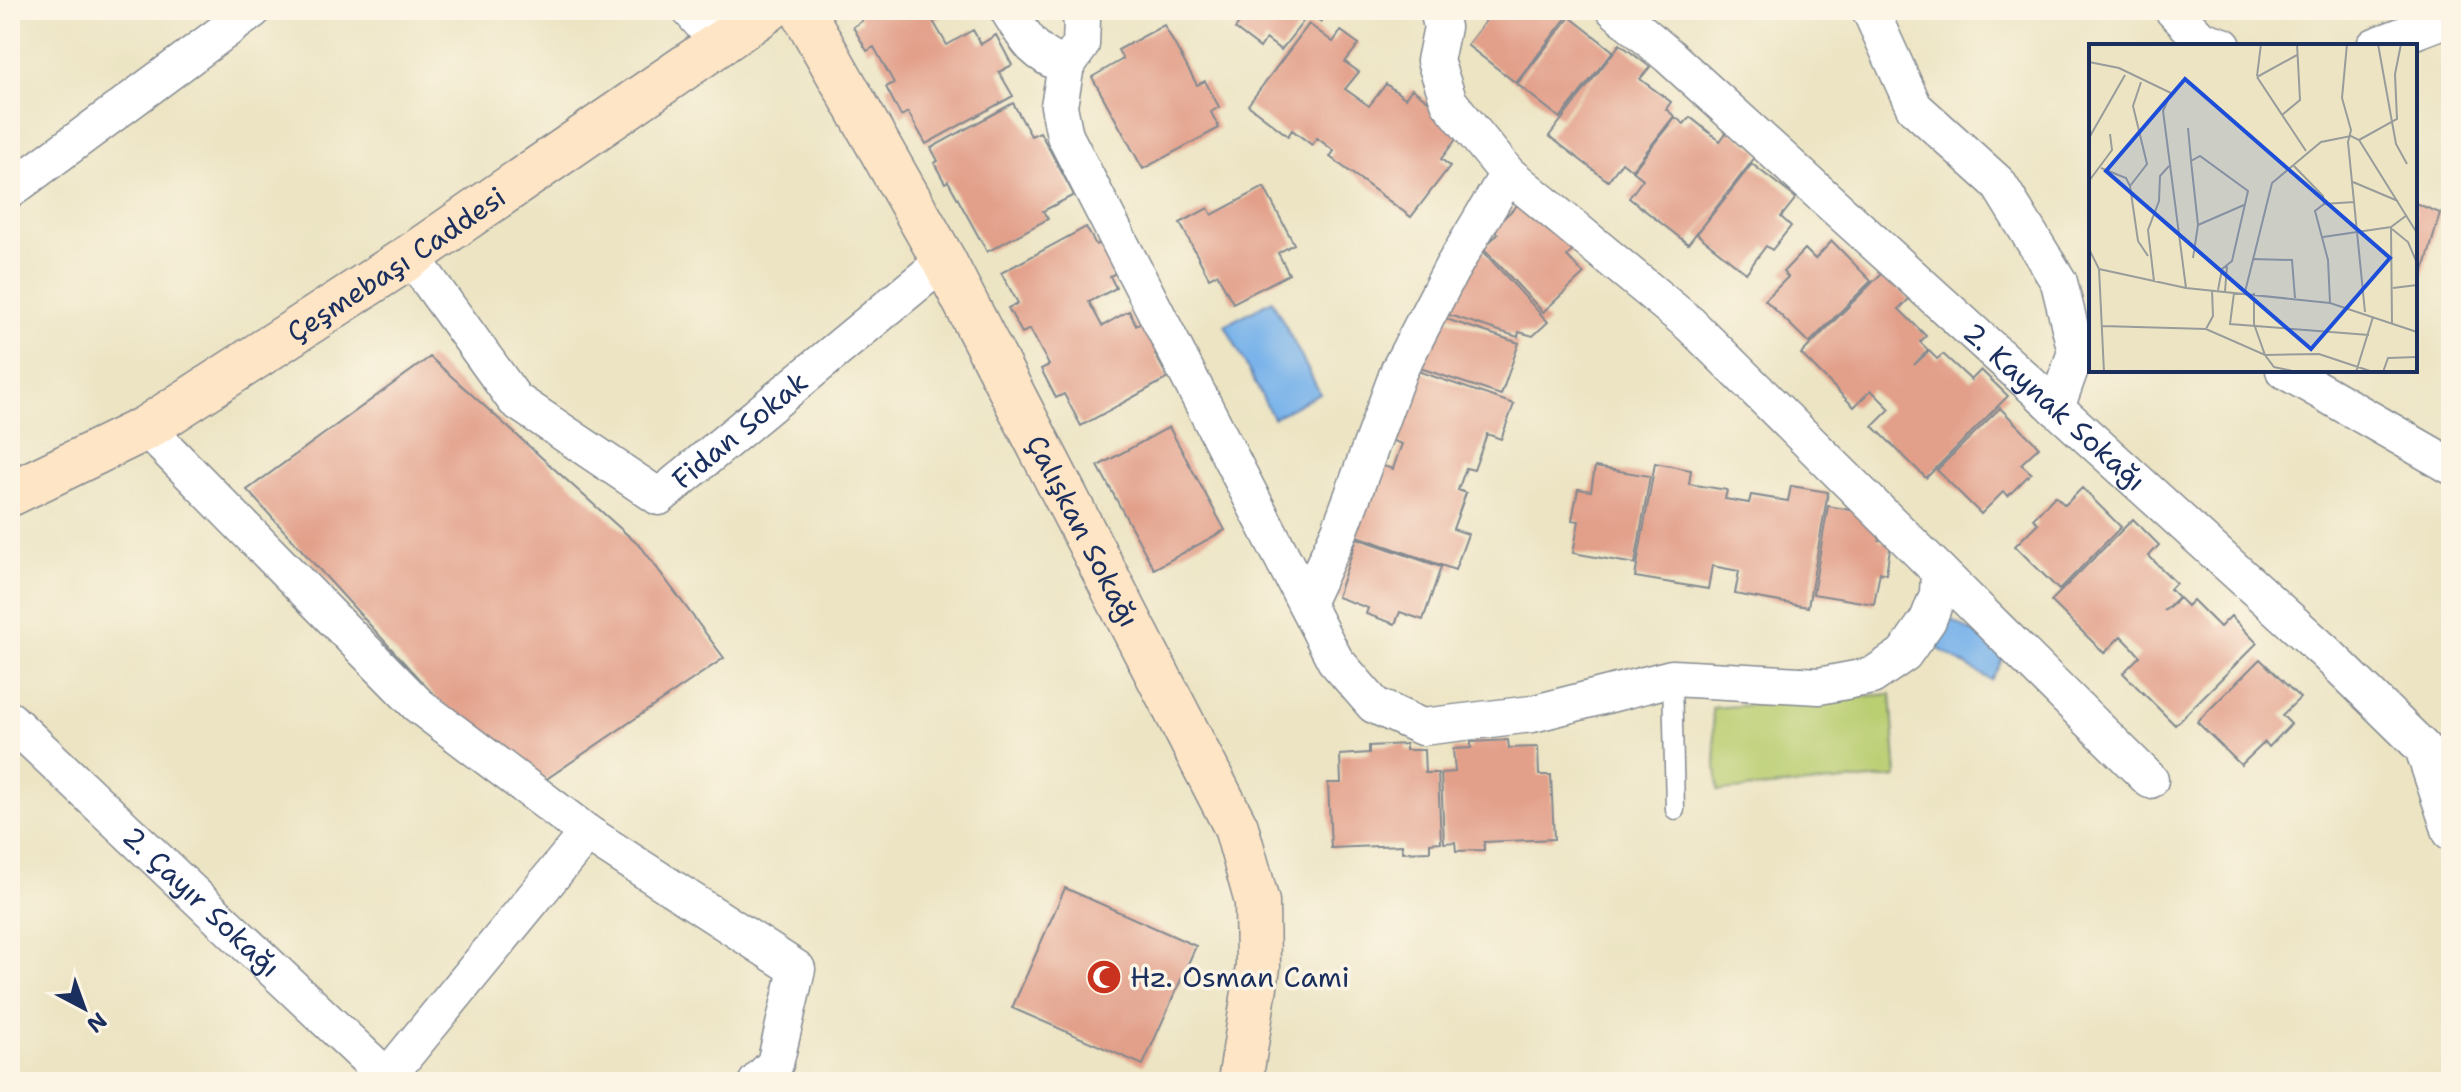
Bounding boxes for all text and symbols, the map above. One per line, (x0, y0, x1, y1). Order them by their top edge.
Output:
inset map (2089, 44, 2417, 372)
street label: Çeşmebaşı Caddesi (279, 178, 513, 351)
street label: 2. Kaynak Sokağı (1955, 313, 2154, 499)
street label: Fidan Sokak (664, 363, 816, 498)
street label: Çalışkan Sokağı (1018, 428, 1149, 634)
street label: 2. Çayır Sokağı (115, 818, 289, 985)
mosque icon: Hz. Osman Cami (1085, 958, 1123, 996)
place label: Hz. Osman Cami (1130, 958, 1350, 996)
north arrow (44, 968, 124, 1048)
text: N (81, 1006, 113, 1039)

